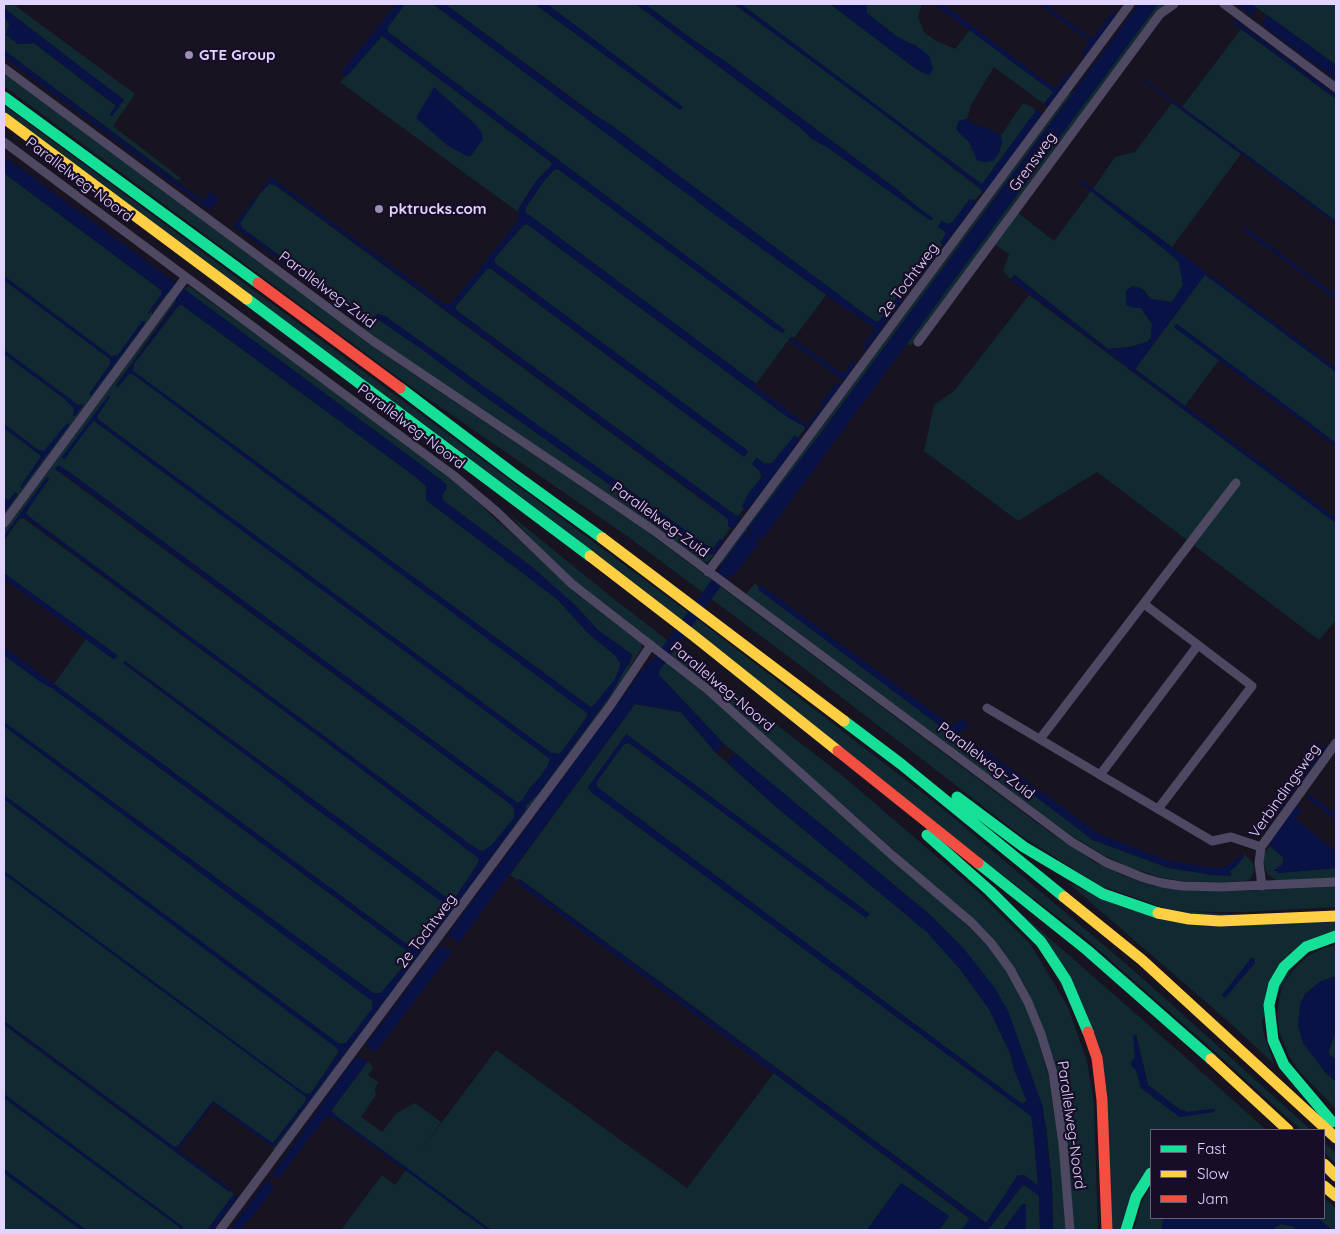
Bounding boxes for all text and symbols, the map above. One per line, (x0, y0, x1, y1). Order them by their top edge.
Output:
place label: GTE Group (199, 46, 275, 64)
marker: GTE Group (183, 49, 195, 61)
street label: Grensweg (1005, 129, 1061, 195)
street label: Parallelweg-Noord (22, 134, 136, 226)
place label: pktrucks.com (389, 200, 487, 218)
marker: pktrucks.com (373, 203, 385, 215)
street label: 2e Tochtweg (875, 239, 943, 321)
street label: Parallelweg-Zuid (275, 248, 379, 332)
street label: Parallelweg-Noord (354, 381, 468, 473)
street label: Parallelweg-Zuid (608, 479, 712, 561)
street label: Parallelweg-Noord (667, 638, 777, 736)
street label: Parallelweg-Zuid (934, 719, 1038, 803)
street label: Verbindingsweg (1246, 740, 1324, 842)
street label: 2e Tochtweg (393, 890, 461, 972)
street label: Parallelweg-Noord (1053, 1060, 1089, 1190)
legend (1150, 1129, 1325, 1219)
text: Fast (1197, 1139, 1226, 1158)
text: Slow (1197, 1164, 1229, 1183)
text: Jam (1197, 1189, 1228, 1208)

